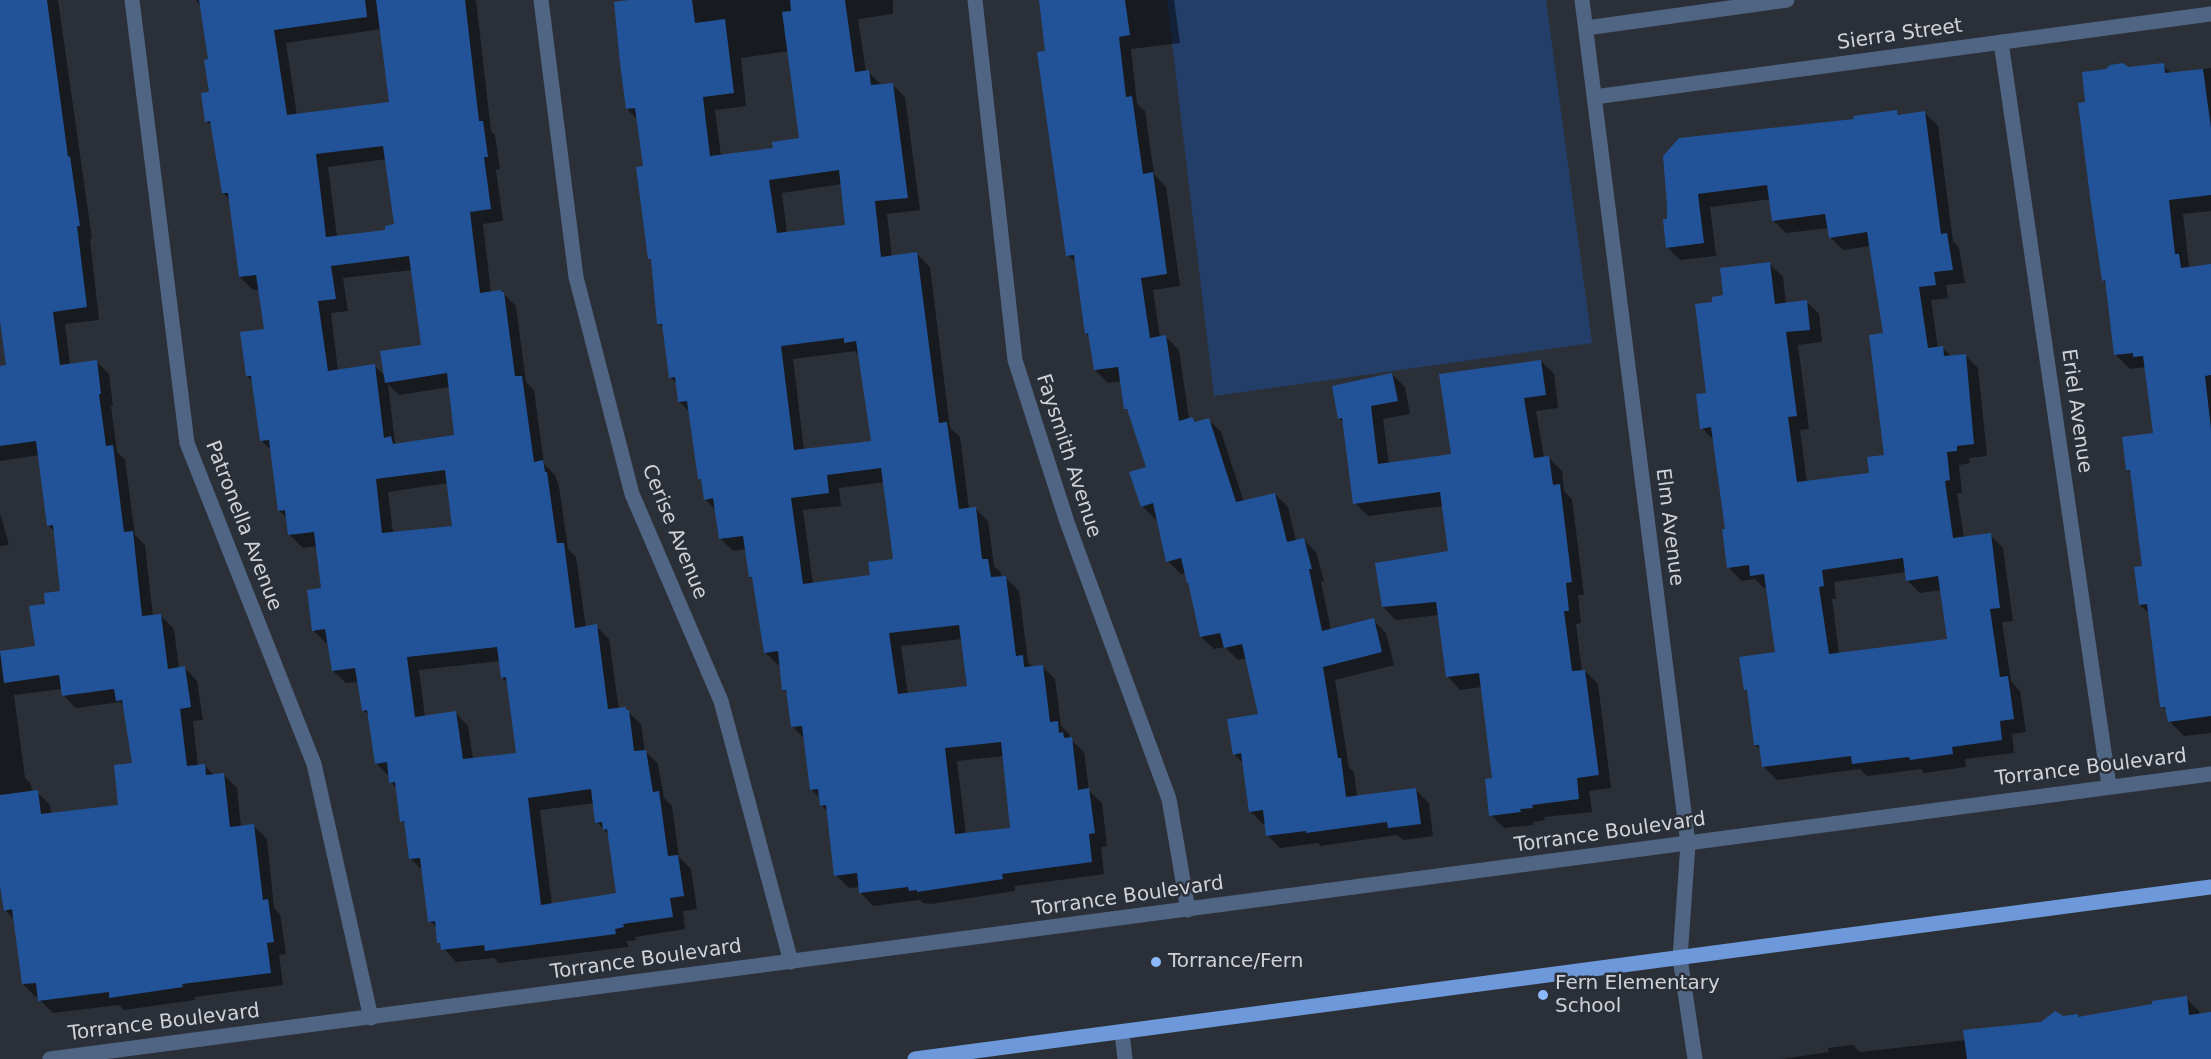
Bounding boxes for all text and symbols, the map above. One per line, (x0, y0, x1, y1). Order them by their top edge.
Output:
street label: Sierra Street (1836, 14, 1964, 56)
street label: Eriel Avenue (2055, 347, 2097, 475)
street label: Faysmith Avenue (1030, 371, 1106, 541)
street label: Patronella Avenue (199, 438, 287, 614)
street label: Cerise Avenue (636, 461, 712, 603)
street label: Elm Avenue (1650, 467, 1688, 587)
street label: Torrance Boulevard (1994, 744, 2188, 792)
street label: Torrance Boulevard (1513, 808, 1707, 858)
street label: Torrance Boulevard (1031, 872, 1225, 922)
street label: Torrance Boulevard (549, 935, 743, 985)
place label: Torrance/Fern (1168, 950, 1303, 974)
marker: Torrance/Fern (1149, 955, 1163, 969)
place label: Fern Elementary School (1555, 972, 1720, 1019)
marker: Fern Elementary School (1536, 988, 1550, 1002)
street label: Torrance Boulevard (67, 999, 261, 1047)

